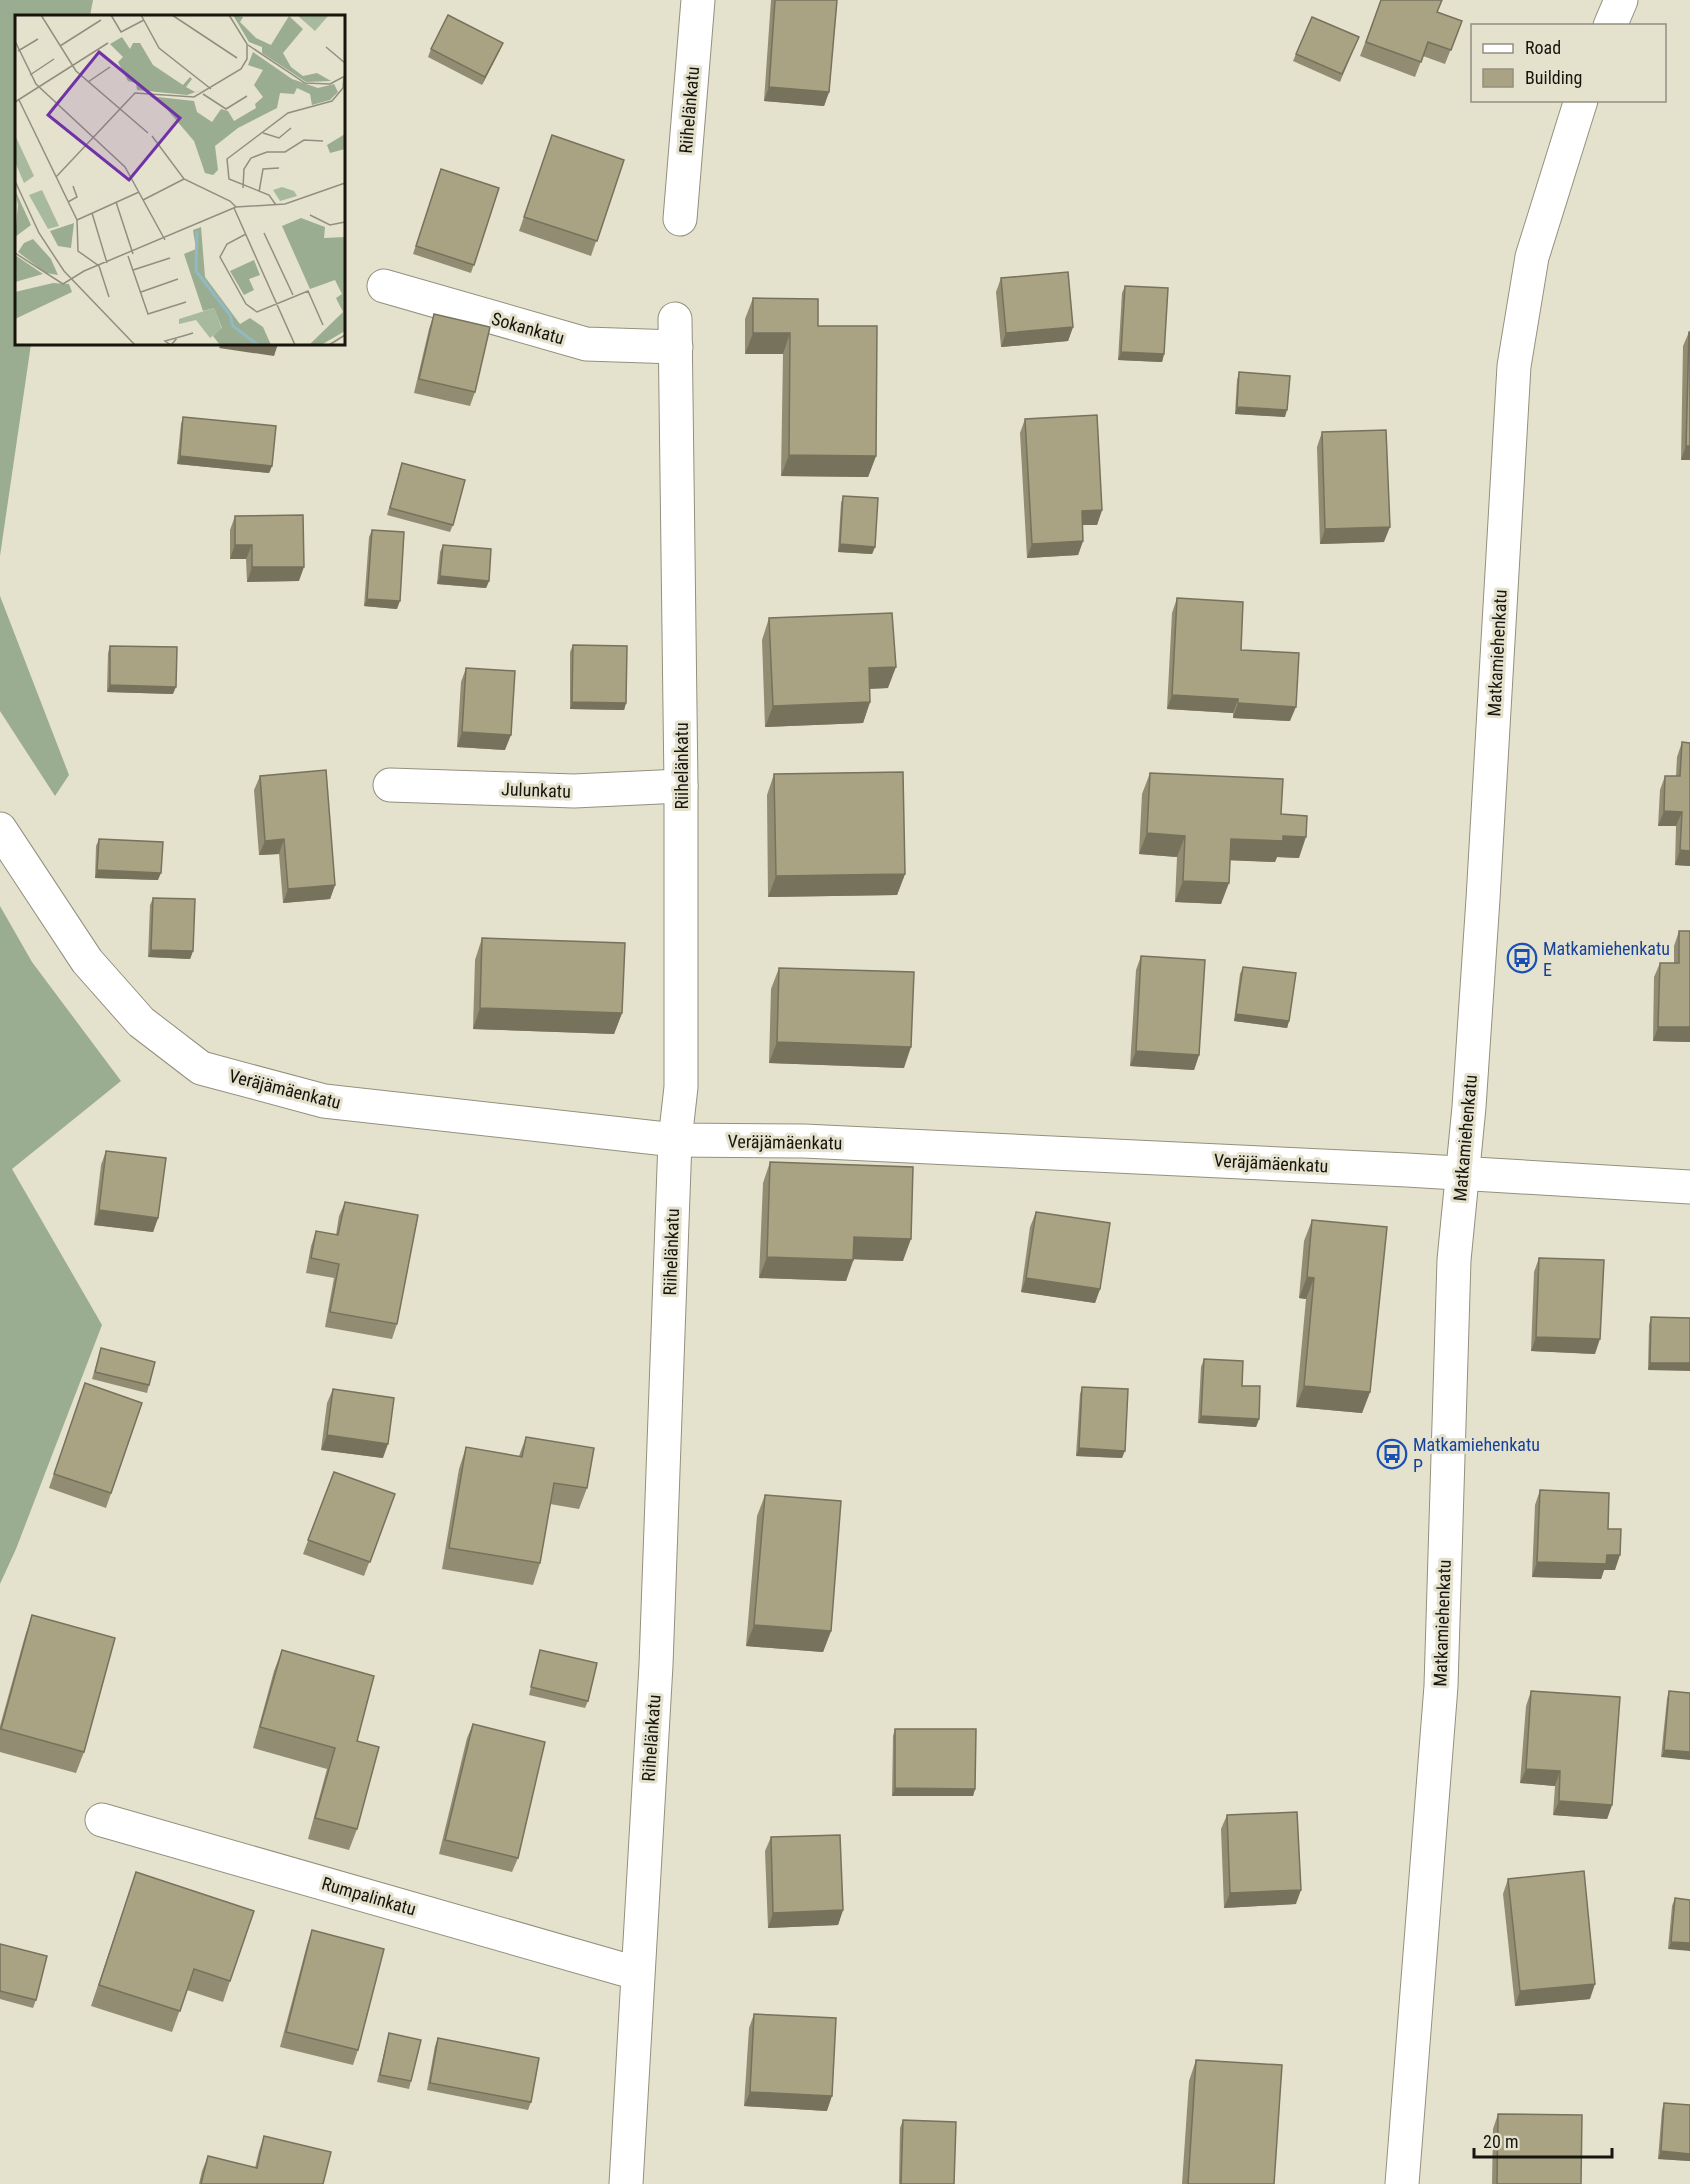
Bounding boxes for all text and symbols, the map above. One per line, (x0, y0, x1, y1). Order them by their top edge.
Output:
inset map (15, 15, 345, 345)
legend (1471, 24, 1666, 102)
text: Road (1525, 37, 1561, 58)
street label: Riihelänkatu (675, 66, 703, 154)
text: Building (1525, 67, 1582, 88)
street label: Sokankatu (489, 308, 567, 348)
street label: Matkamiehenkatu (1483, 589, 1511, 717)
street label: Riihelänkatu (671, 722, 692, 810)
street label: Julunkatu (501, 778, 571, 802)
place label: Matkamiehenkatu E (1543, 938, 1670, 980)
bus stop icon: Matkamiehenkatu E (1506, 942, 1538, 974)
street label: Veräjämäenkatu (227, 1065, 343, 1113)
street label: Matkamiehenkatu (1449, 1074, 1481, 1202)
street label: Veräjämäenkatu (727, 1131, 843, 1153)
street label: Veräjämäenkatu (1213, 1150, 1329, 1176)
street label: Riihelänkatu (659, 1208, 683, 1296)
place label: Matkamiehenkatu P (1413, 1434, 1540, 1476)
bus stop icon: Matkamiehenkatu P (1376, 1438, 1408, 1470)
street label: Matkamiehenkatu (1429, 1559, 1455, 1687)
street label: Riihelänkatu (637, 1694, 665, 1782)
street label: Rumpalinkatu (319, 1873, 419, 1919)
scale bar (1474, 2121, 1612, 2159)
text: 20 m (1483, 2131, 1518, 2152)

